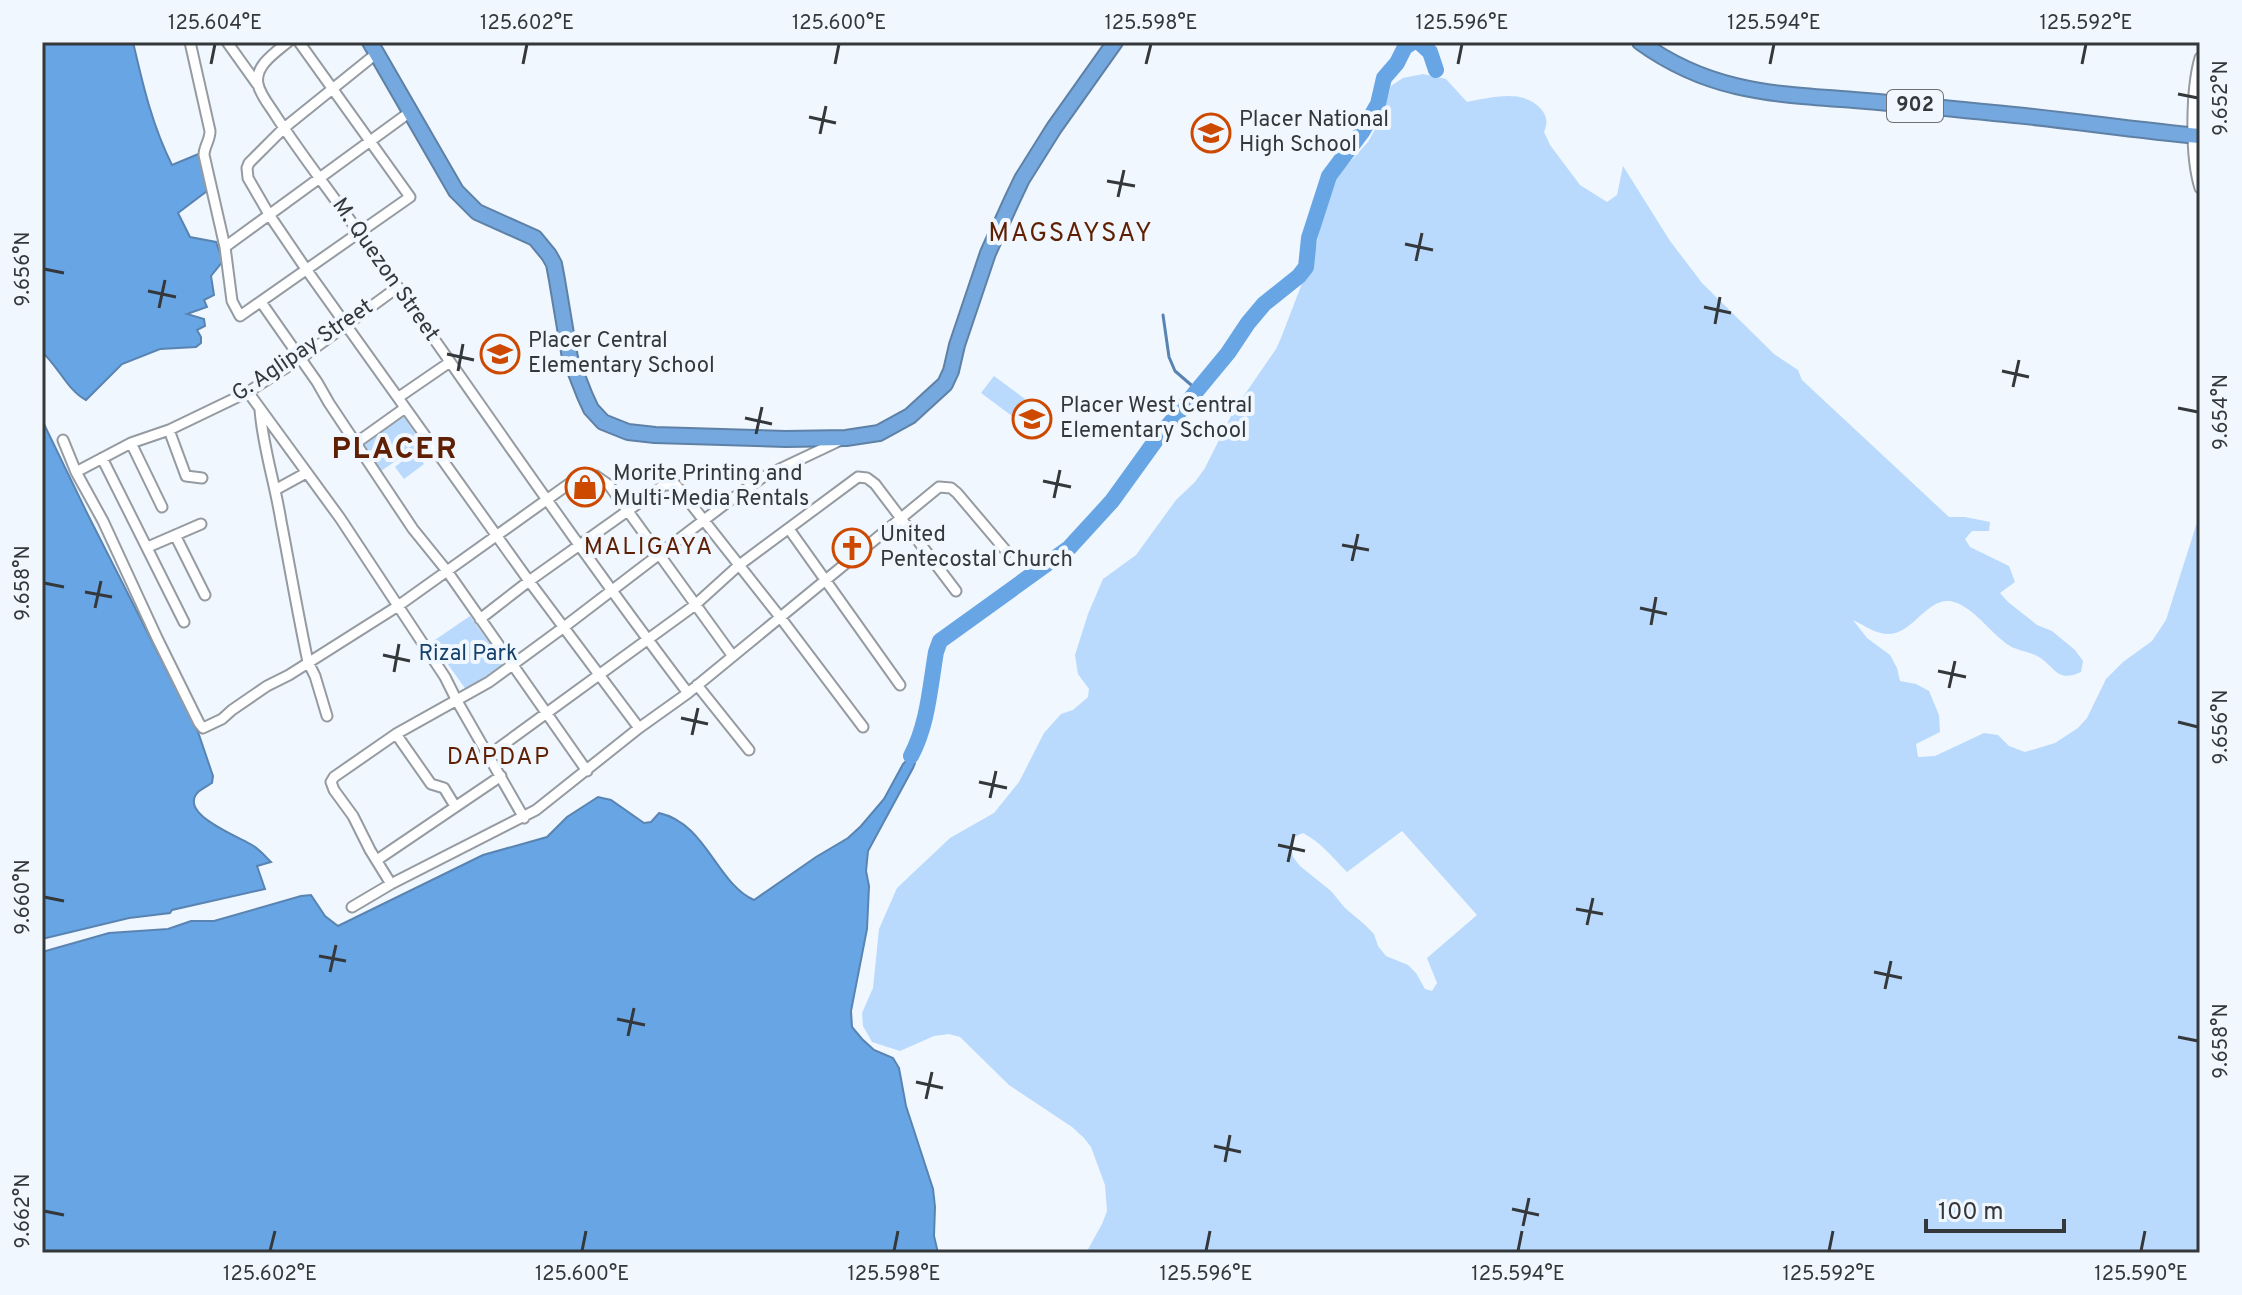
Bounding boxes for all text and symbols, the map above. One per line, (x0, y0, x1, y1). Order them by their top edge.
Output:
text: 125.604°E (168, 11, 262, 37)
text: 125.602°E (480, 11, 574, 37)
text: 125.600°E (792, 11, 886, 37)
text: 125.598°E (1104, 11, 1198, 37)
text: 125.596°E (1416, 11, 1508, 37)
text: 125.594°E (1727, 11, 1821, 37)
text: 125.592°E (2039, 11, 2133, 37)
text: 9.652°N (2209, 60, 2235, 136)
road number: 902 (1887, 90, 1943, 122)
place label: Placer National High School (1239, 107, 1389, 159)
school or university icon: Placer National High School (1190, 112, 1232, 154)
street label: M. Quezon Street (326, 193, 444, 347)
district label: MAGSAYSAY (988, 218, 1154, 251)
text: 9.656°N (11, 231, 37, 307)
street label: G. Aglipay Street (227, 294, 379, 408)
place label: Placer Central Elementary School (528, 328, 715, 380)
school or university icon: Placer Central Elementary School (479, 333, 521, 375)
text: 9.654°N (2209, 374, 2235, 450)
place label: Placer West Central Elementary School (1060, 393, 1253, 445)
school or university icon: Placer West Central Elementary School (1011, 398, 1053, 440)
district label: PLACER (331, 432, 459, 469)
place label: Morite Printing and Multi-Media Rentals (613, 461, 809, 513)
shop icon: Morite Printing and Multi-Media Rentals (564, 466, 606, 508)
place label: United Pentecostal Church (880, 522, 1073, 574)
church icon: United Pentecostal Church (831, 527, 873, 569)
district label: MALIGAYA (584, 533, 714, 563)
text: 9.658°N (11, 545, 37, 621)
park label: Rizal Park (418, 641, 518, 668)
text: 9.656°N (2209, 689, 2235, 765)
district label: DAPDAP (447, 743, 551, 773)
text: 9.660°N (11, 859, 37, 935)
text: 9.658°N (2209, 1003, 2235, 1079)
text: 9.662°N (11, 1174, 37, 1248)
scale bar (1926, 1183, 2064, 1233)
text: 100 m (1938, 1198, 2004, 1228)
text: 125.602°E (223, 1262, 317, 1288)
text: 125.600°E (535, 1262, 629, 1288)
text: 125.598°E (847, 1262, 941, 1288)
text: 125.596°E (1160, 1262, 1252, 1288)
text: 125.594°E (1471, 1262, 1565, 1288)
text: 125.592°E (1782, 1262, 1876, 1288)
text: 125.590°E (2094, 1262, 2188, 1288)

